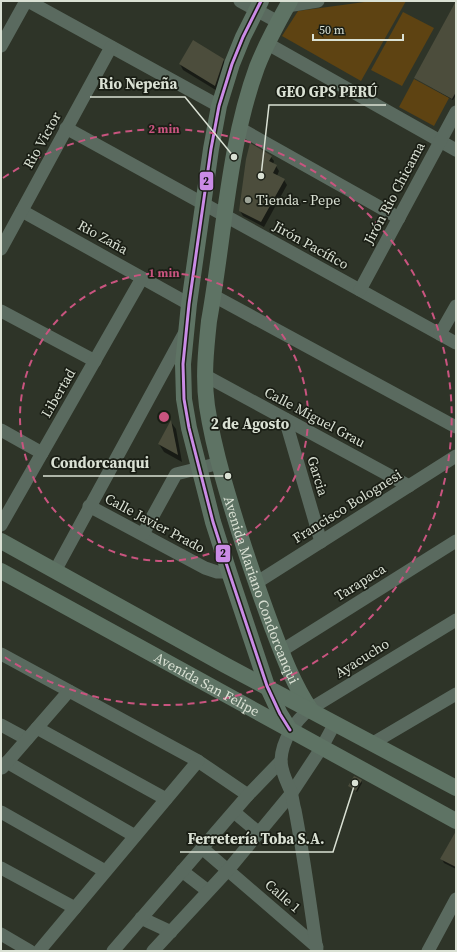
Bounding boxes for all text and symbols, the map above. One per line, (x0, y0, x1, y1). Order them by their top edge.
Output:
scale bar (313, 16, 403, 42)
text: 50 m (319, 22, 345, 38)
callout: Rio Nepeña (90, 70, 185, 97)
text: Rio Nepeña (99, 73, 178, 94)
callout: GEO GPS PERÚ (269, 78, 386, 105)
text: GEO GPS PERÚ (276, 81, 378, 102)
street label: Rio Victor (18, 108, 66, 172)
text: 2 min (148, 121, 180, 137)
street label: Jirón Rio Chicama (358, 137, 430, 249)
line badge: 2 (199, 171, 214, 191)
text: 2 (203, 174, 209, 189)
place label: Tienda - Pepe (256, 190, 340, 210)
marker: Tienda - Pepe (243, 195, 253, 205)
street label: Rio Zaña (74, 215, 132, 259)
street label: Jirón Pacífico (269, 215, 353, 274)
text: 1 min (148, 265, 180, 281)
street label: Libertad (36, 365, 80, 421)
street label: Calle Miguel Grau (261, 382, 369, 452)
centre of rings (157, 410, 171, 424)
district label: 2 de Agosto (211, 413, 290, 434)
callout: Condorcanqui (43, 449, 157, 476)
text: Condorcanqui (51, 452, 149, 473)
street label: Garcia (303, 454, 334, 499)
street label: Francisco Bolognesi (289, 464, 405, 548)
street label: Calle Javier Prado (101, 488, 209, 558)
street label: Avenida Mariano Condorcanqui (219, 493, 304, 687)
line badge: 2 (215, 544, 231, 563)
text: 2 (220, 546, 226, 561)
street label: Tarapaca (331, 558, 390, 606)
street label: Ayacucho (331, 633, 393, 682)
street label: Avenida San Felipe (151, 647, 263, 721)
callout: Ferretería Toba S.A. (180, 825, 333, 852)
text: Ferretería Toba S.A. (187, 828, 325, 849)
street label: Calle 1 (261, 875, 305, 917)

